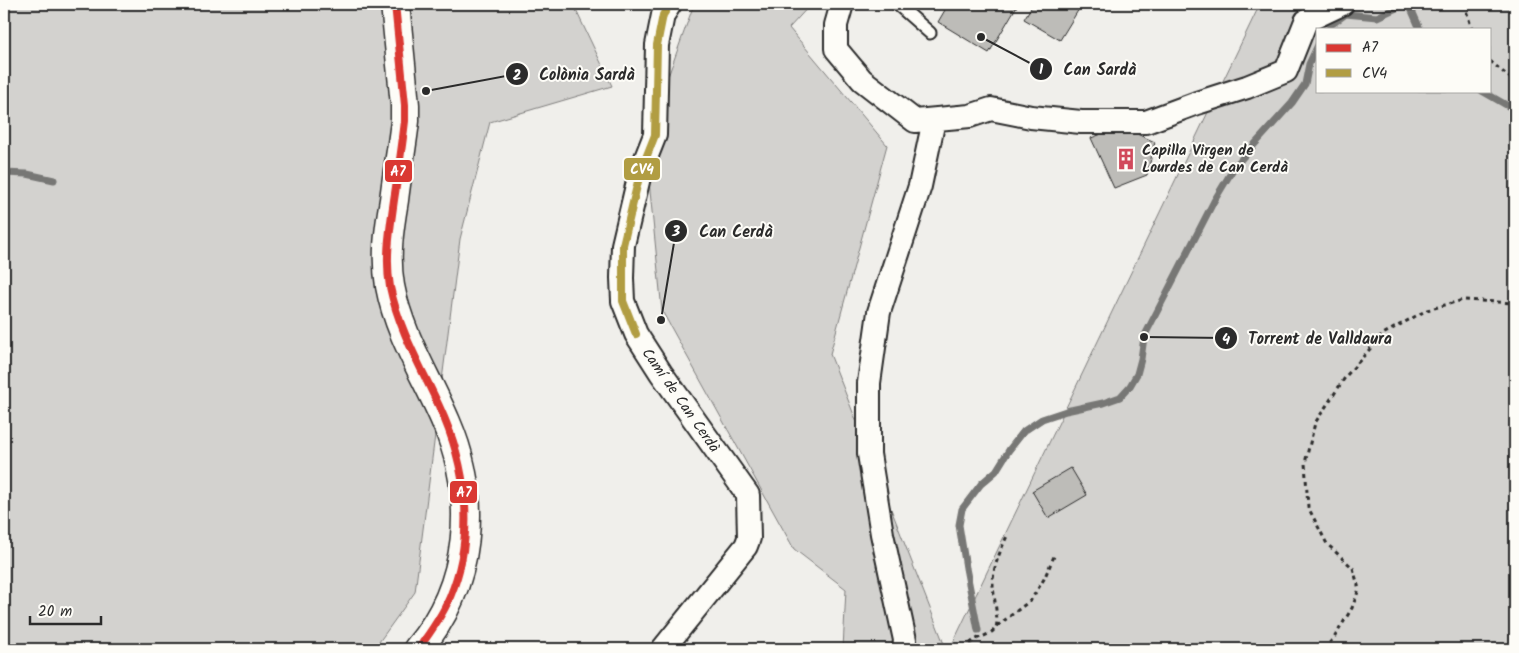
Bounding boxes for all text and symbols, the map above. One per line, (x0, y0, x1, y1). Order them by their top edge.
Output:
legend (1316, 28, 1492, 92)
text: A7 (1362, 36, 1379, 60)
callout: Can Sardà (1029, 54, 1147, 85)
text: 1 (1039, 58, 1044, 82)
text: Can Sardà (1064, 58, 1136, 83)
callout: Colònia Sardà (504, 59, 645, 90)
text: CV4 (1362, 62, 1387, 86)
text: Colònia Sardà (539, 63, 635, 88)
text: 2 (513, 64, 522, 88)
place label: Capilla Virgen de Lourdes de Can Cerdà (1142, 139, 1288, 180)
building icon: Capilla Virgen de Lourdes de Can Cerdà (1113, 146, 1139, 172)
line badge: CV4 (623, 157, 661, 181)
line badge: A7 (384, 159, 413, 183)
text: CV4 (630, 159, 654, 181)
text: A7 (390, 161, 406, 183)
callout: Can Cerdà (664, 216, 782, 247)
text: 3 (671, 220, 680, 244)
text: Can Cerdà (699, 220, 773, 245)
callout: Torrent de Valldaura (1213, 323, 1402, 354)
text: Torrent de Valldaura (1248, 327, 1392, 352)
text: 4 (1222, 328, 1230, 352)
street label: Camí de Can Cerdà (635, 343, 725, 458)
line badge: A7 (449, 480, 478, 504)
text: A7 (456, 482, 472, 504)
scale bar (30, 593, 101, 625)
text: 20 m (38, 600, 72, 624)

